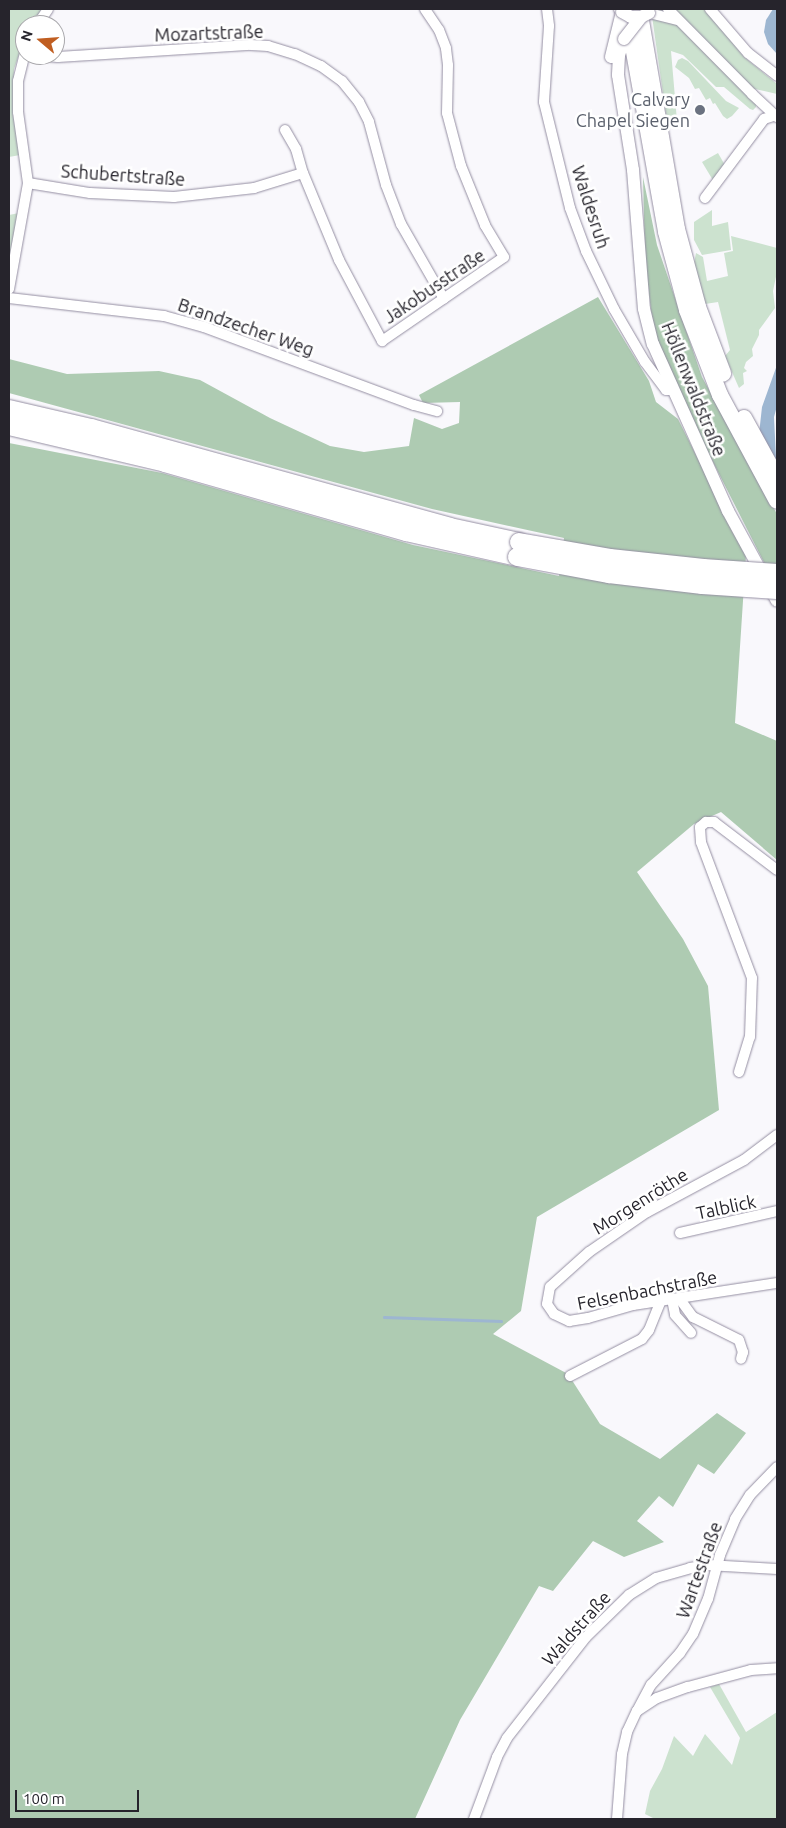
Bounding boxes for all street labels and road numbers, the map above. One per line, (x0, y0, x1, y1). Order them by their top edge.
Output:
street label: Mozartstraße (154, 20, 264, 46)
street label: Schubertstraße (60, 160, 186, 190)
street label: Waldesruh (567, 163, 615, 251)
street label: Jakobusstraße (379, 244, 489, 328)
street label: Brandzecher Weg (175, 294, 317, 360)
street label: Höllenwaldstraße (657, 319, 731, 459)
street label: Morgenröthe (588, 1163, 692, 1239)
street label: Talblick (694, 1190, 758, 1224)
street label: Felsenbachstraße (575, 1266, 719, 1314)
street label: Wartestraße (672, 1519, 726, 1621)
street label: Waldstraße (537, 1586, 615, 1670)

